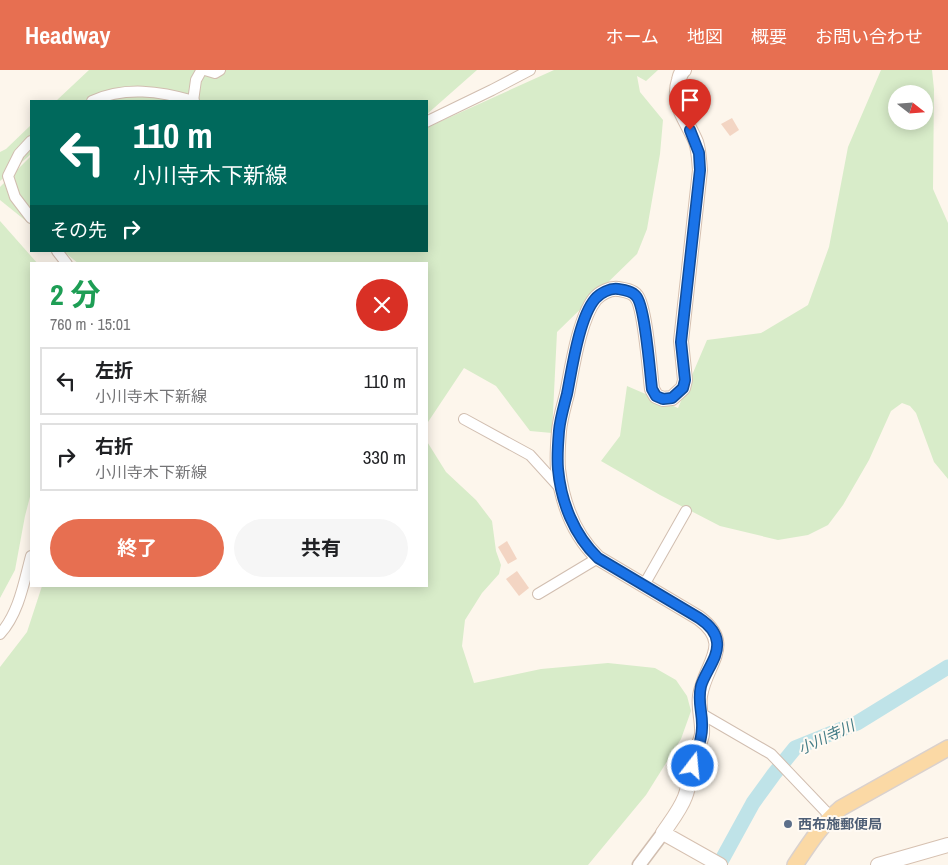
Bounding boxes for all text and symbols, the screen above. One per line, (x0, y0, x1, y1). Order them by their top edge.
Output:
text: Headway (25, 19, 110, 51)
text: ホーム (606, 24, 659, 49)
text: 地図 (687, 24, 723, 49)
text: 概要 (751, 24, 787, 49)
text: お問い合わせ (815, 24, 923, 49)
pin (669, 79, 711, 130)
north arrow (888, 85, 932, 130)
map controls (888, 85, 933, 130)
icon: arrive (676, 86, 704, 114)
text: 110 m (133, 112, 213, 159)
icon: left (50, 120, 115, 185)
text: 小川寺木下新線 (133, 160, 287, 190)
icon: right (117, 215, 145, 243)
text: その先 (50, 217, 107, 243)
text: 2 分 (50, 274, 101, 314)
button: close (356, 279, 408, 331)
text: 760 m · 15:01 (50, 313, 130, 335)
text: 左折 (95, 357, 133, 383)
icon: left (52, 367, 80, 395)
text: 110 m (364, 368, 406, 394)
text: 小川寺木下新線 (95, 385, 207, 407)
text: 右折 (95, 433, 133, 459)
icon: right (52, 443, 80, 471)
text: 330 m (363, 444, 406, 470)
text: 小川寺木下新線 (95, 461, 207, 483)
button: 終了 (50, 519, 224, 577)
button: 共有 (234, 519, 408, 577)
water label: 小川寺川 (794, 714, 859, 759)
position arrow (666, 739, 718, 791)
place label: 西布施郵便局 (798, 815, 882, 833)
marker: 西布施郵便局 (782, 818, 794, 830)

